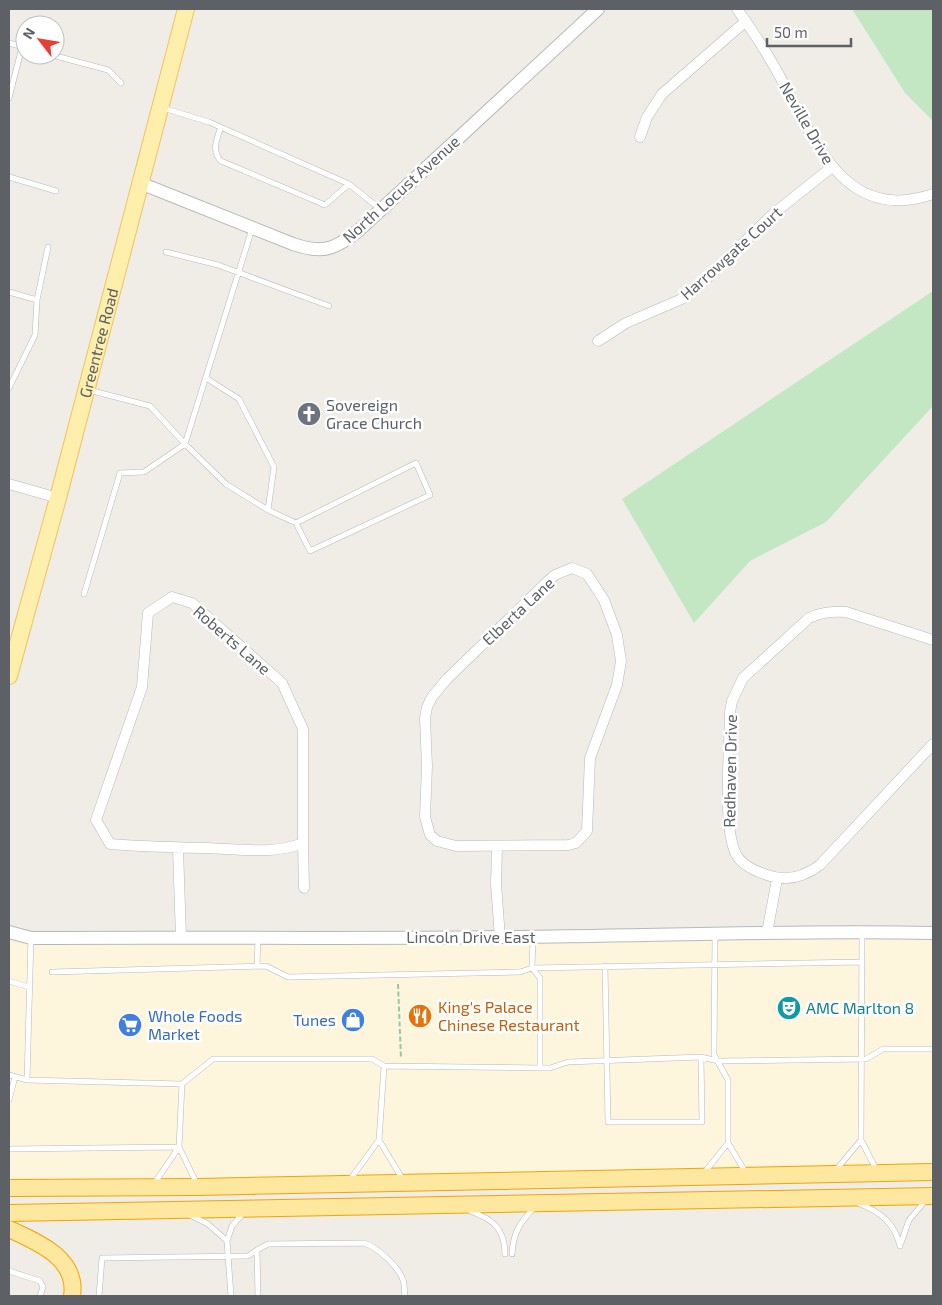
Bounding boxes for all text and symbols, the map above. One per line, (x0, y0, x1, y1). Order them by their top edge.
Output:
north arrow (15, 15, 65, 65)
scale bar (767, 15, 851, 47)
text: 50 m (774, 23, 808, 41)
text: N (19, 24, 38, 42)
street label: Neville Drive (776, 78, 839, 167)
street label: North Locust Avenue (338, 131, 463, 246)
street label: Harrowgate Court (676, 202, 785, 303)
street label: Greentree Road (75, 286, 122, 400)
place label: Sovereign Grace Church (326, 395, 422, 432)
church icon: Sovereign Grace Church (296, 401, 322, 427)
street label: Elberta Lane (478, 573, 557, 649)
street label: Roberts Lane (190, 601, 275, 678)
street label: Redhaven Drive (719, 714, 740, 828)
street label: Lincoln Drive East (406, 927, 536, 946)
theatre icon: AMC Marlton 8 (776, 995, 802, 1021)
place label: King's Palace Chinese Restaurant (438, 997, 580, 1034)
place label: AMC Marlton 8 (806, 998, 914, 1017)
restaurant icon: King's Palace Chinese Restaurant (407, 1003, 433, 1029)
place label: Whole Foods Market (148, 1006, 242, 1043)
shop icon: Tunes (340, 1007, 366, 1033)
place label: Tunes (293, 1010, 336, 1029)
supermarket icon: Whole Foods Market (117, 1012, 143, 1038)

